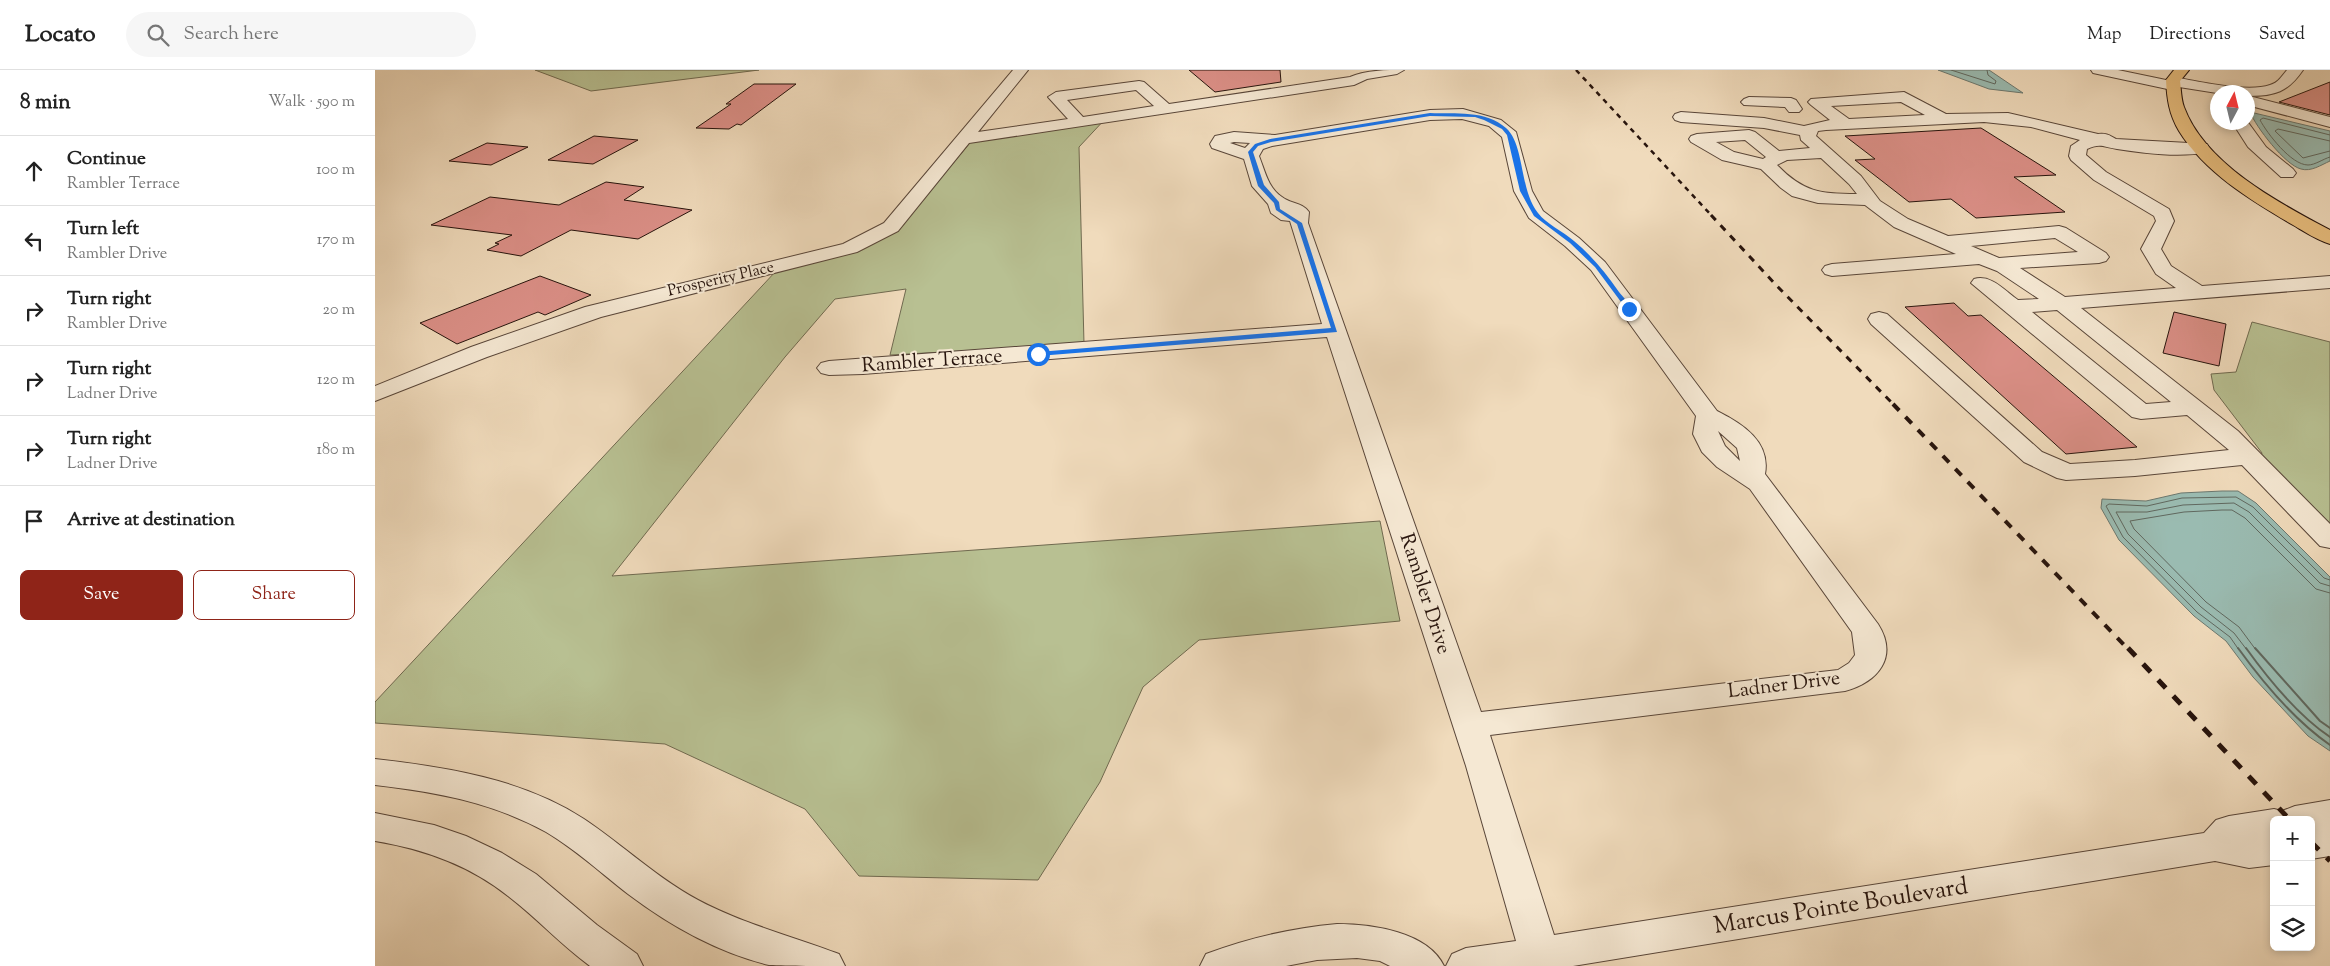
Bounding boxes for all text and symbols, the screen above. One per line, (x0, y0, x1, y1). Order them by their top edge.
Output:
search box (126, 12, 476, 57)
text: Locato (25, 18, 96, 52)
icon: search (144, 21, 172, 49)
text: Search here (184, 21, 279, 48)
text: Map (2087, 22, 2122, 48)
text: Directions (2150, 22, 2231, 48)
text: Saved (2259, 22, 2305, 48)
north arrow (2210, 85, 2255, 130)
text: 8 min (20, 88, 71, 118)
text: Walk · 590 m (268, 91, 355, 114)
text: Continue (67, 146, 146, 173)
icon: ahead (20, 157, 48, 185)
text: 100 m (316, 159, 355, 182)
text: Rambler Terrace (67, 173, 180, 196)
text: Turn left (67, 216, 139, 243)
icon: left (20, 227, 48, 255)
text: 170 m (317, 229, 355, 252)
text: Rambler Drive (67, 243, 167, 266)
street label: Prosperity Place (665, 257, 777, 303)
text: Turn right (67, 286, 151, 313)
icon: right (20, 297, 48, 325)
route end (1618, 298, 1641, 321)
text: 20 m (322, 299, 355, 322)
text: Rambler Drive (67, 313, 167, 336)
street label: Rambler Terrace (861, 343, 1003, 381)
route start (1027, 343, 1050, 366)
text: Turn right (67, 356, 151, 383)
icon: right (20, 367, 48, 395)
text: 120 m (317, 369, 355, 392)
text: Ladner Drive (67, 383, 158, 406)
text: Turn right (67, 426, 151, 453)
icon: right (20, 437, 48, 465)
text: 180 m (316, 439, 355, 462)
text: Ladner Drive (67, 453, 158, 476)
icon: arrive (20, 507, 48, 535)
text: Arrive at destination (67, 507, 235, 534)
street label: Rambler Drive (1391, 530, 1457, 658)
button: Save (20, 570, 183, 620)
button: Share (193, 570, 355, 620)
street label: Ladner Drive (1726, 665, 1842, 707)
map controls (2270, 816, 2315, 951)
button: + (2270, 816, 2315, 861)
button: − (2270, 861, 2315, 906)
street label: Marcus Pointe Boulevard (1711, 870, 1971, 944)
button: layers (2270, 906, 2315, 951)

